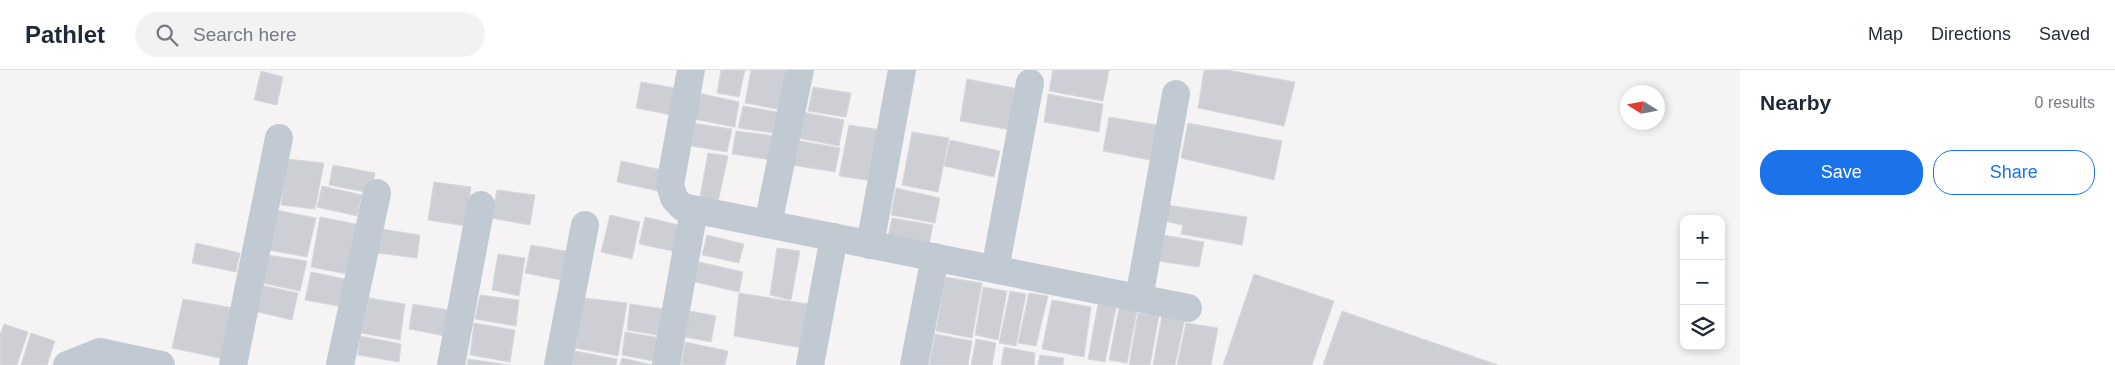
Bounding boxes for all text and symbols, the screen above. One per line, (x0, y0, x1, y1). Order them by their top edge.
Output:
search box (135, 12, 485, 57)
text: Pathlet (25, 21, 105, 48)
icon: search (153, 21, 181, 49)
text: Search here (193, 24, 297, 45)
text: Map (1868, 24, 1903, 44)
text: Directions (1931, 24, 2011, 44)
text: Saved (2039, 24, 2090, 44)
north arrow (1620, 85, 1665, 130)
text: Nearby (1760, 91, 1831, 114)
text: 0 results (2035, 94, 2095, 111)
button: Save (1760, 150, 1923, 195)
button: Share (1933, 150, 2095, 195)
map controls (1680, 215, 1725, 350)
button: + (1680, 215, 1725, 260)
button: − (1680, 260, 1725, 305)
button: layers (1680, 305, 1725, 350)

